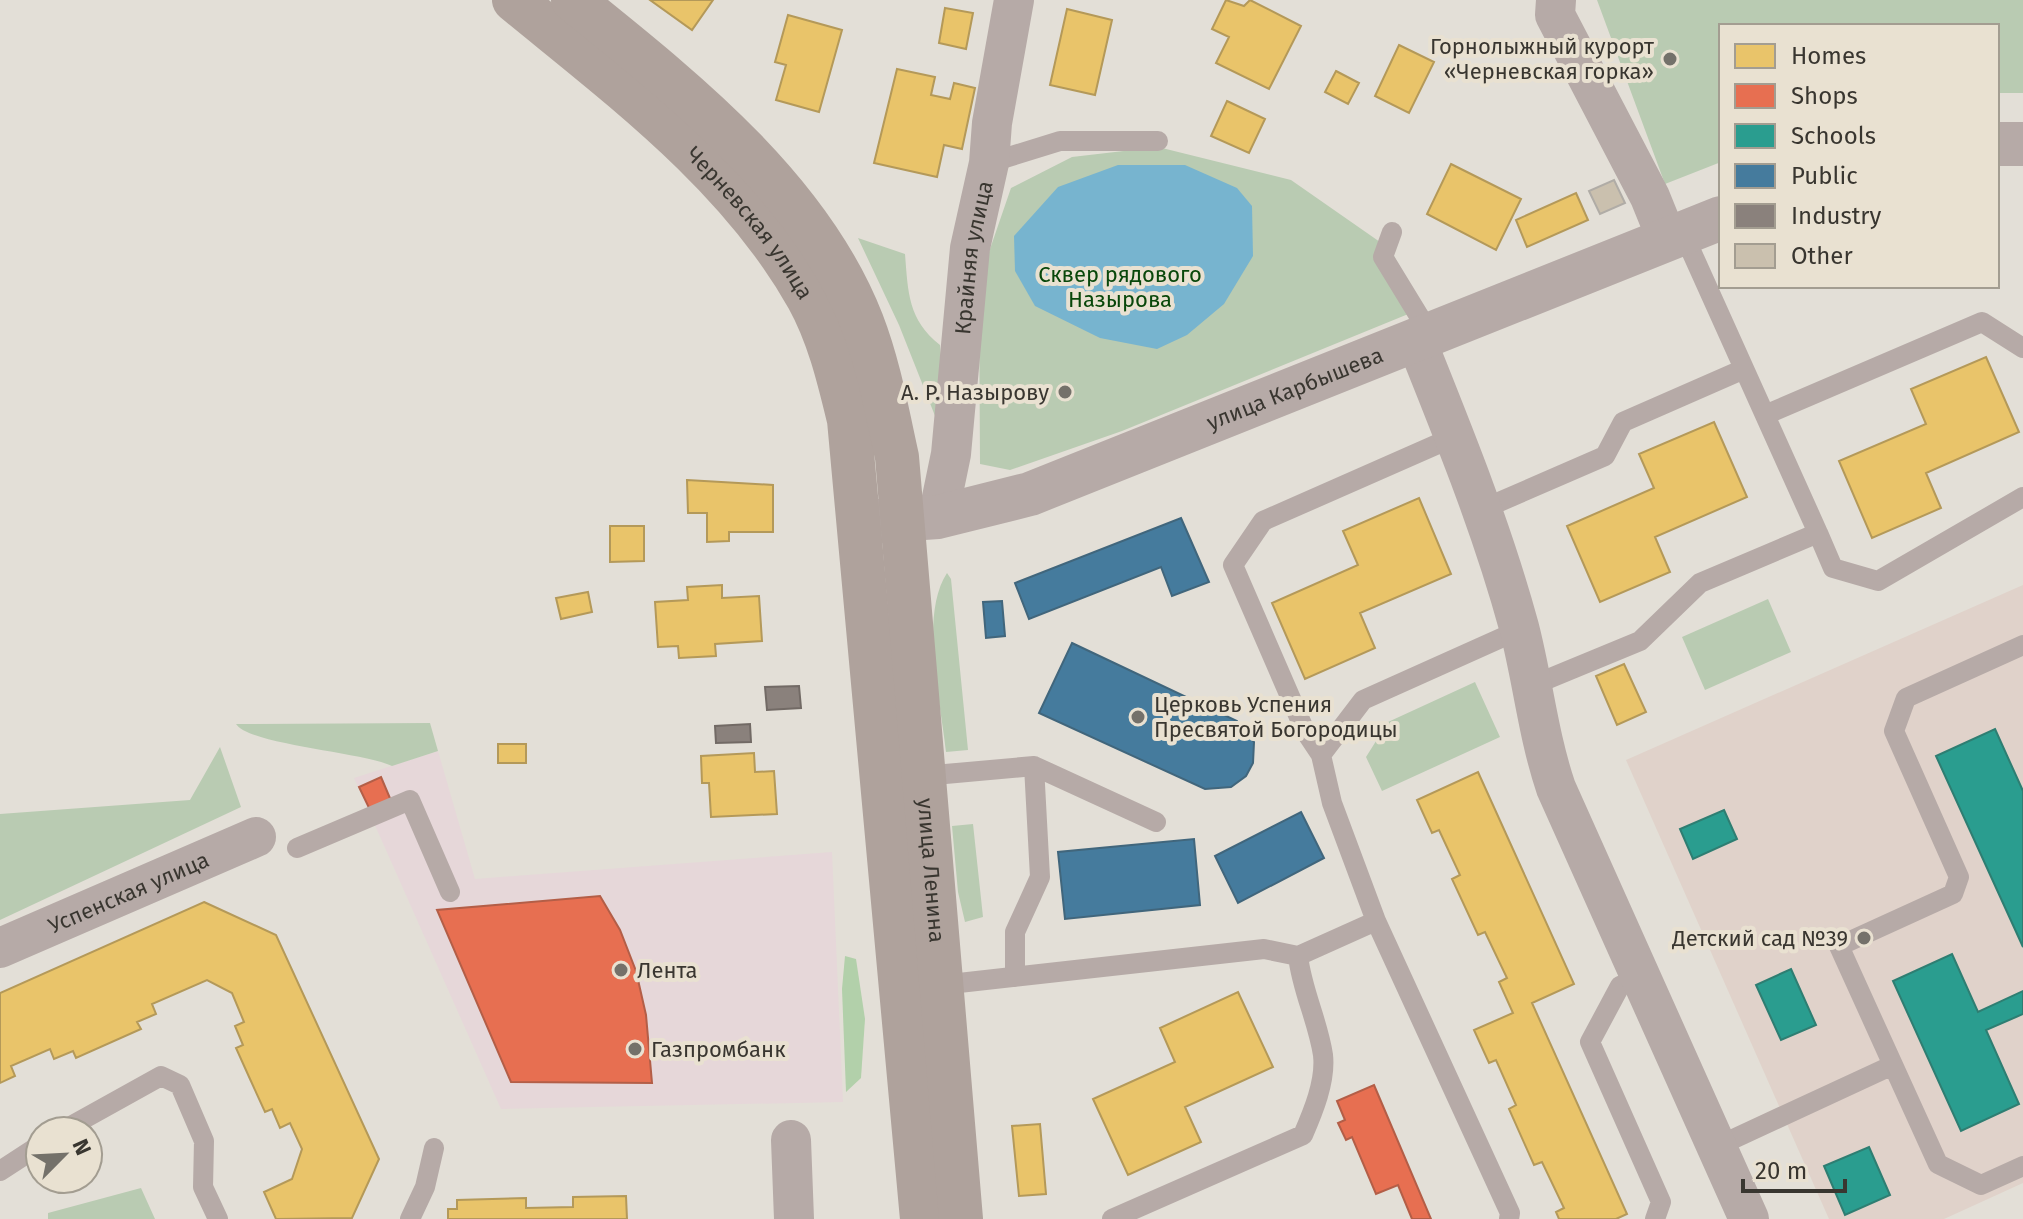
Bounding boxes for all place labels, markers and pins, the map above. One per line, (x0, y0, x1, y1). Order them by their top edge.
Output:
place label: Горнолыжный курорт «Черневская горка» (1430, 33, 1654, 85)
marker: Горнолыжный курорт «Черневская горка» (1661, 50, 1679, 68)
place label: А. Р. Назырову (901, 379, 1049, 406)
marker: А. Р. Назырову (1056, 383, 1074, 401)
place label: Церковь Успения Пресвятой Богородицы (1154, 691, 1398, 743)
marker: Церковь Успения Пресвятой Богородицы (1129, 708, 1147, 726)
place label: Детский сад №39 (1671, 925, 1848, 952)
marker: Детский сад №39 (1855, 929, 1873, 947)
place label: Лента (637, 957, 698, 984)
marker: Лента (612, 961, 630, 979)
place label: Газпромбанк (651, 1036, 786, 1063)
marker: Газпромбанк (626, 1040, 644, 1058)

